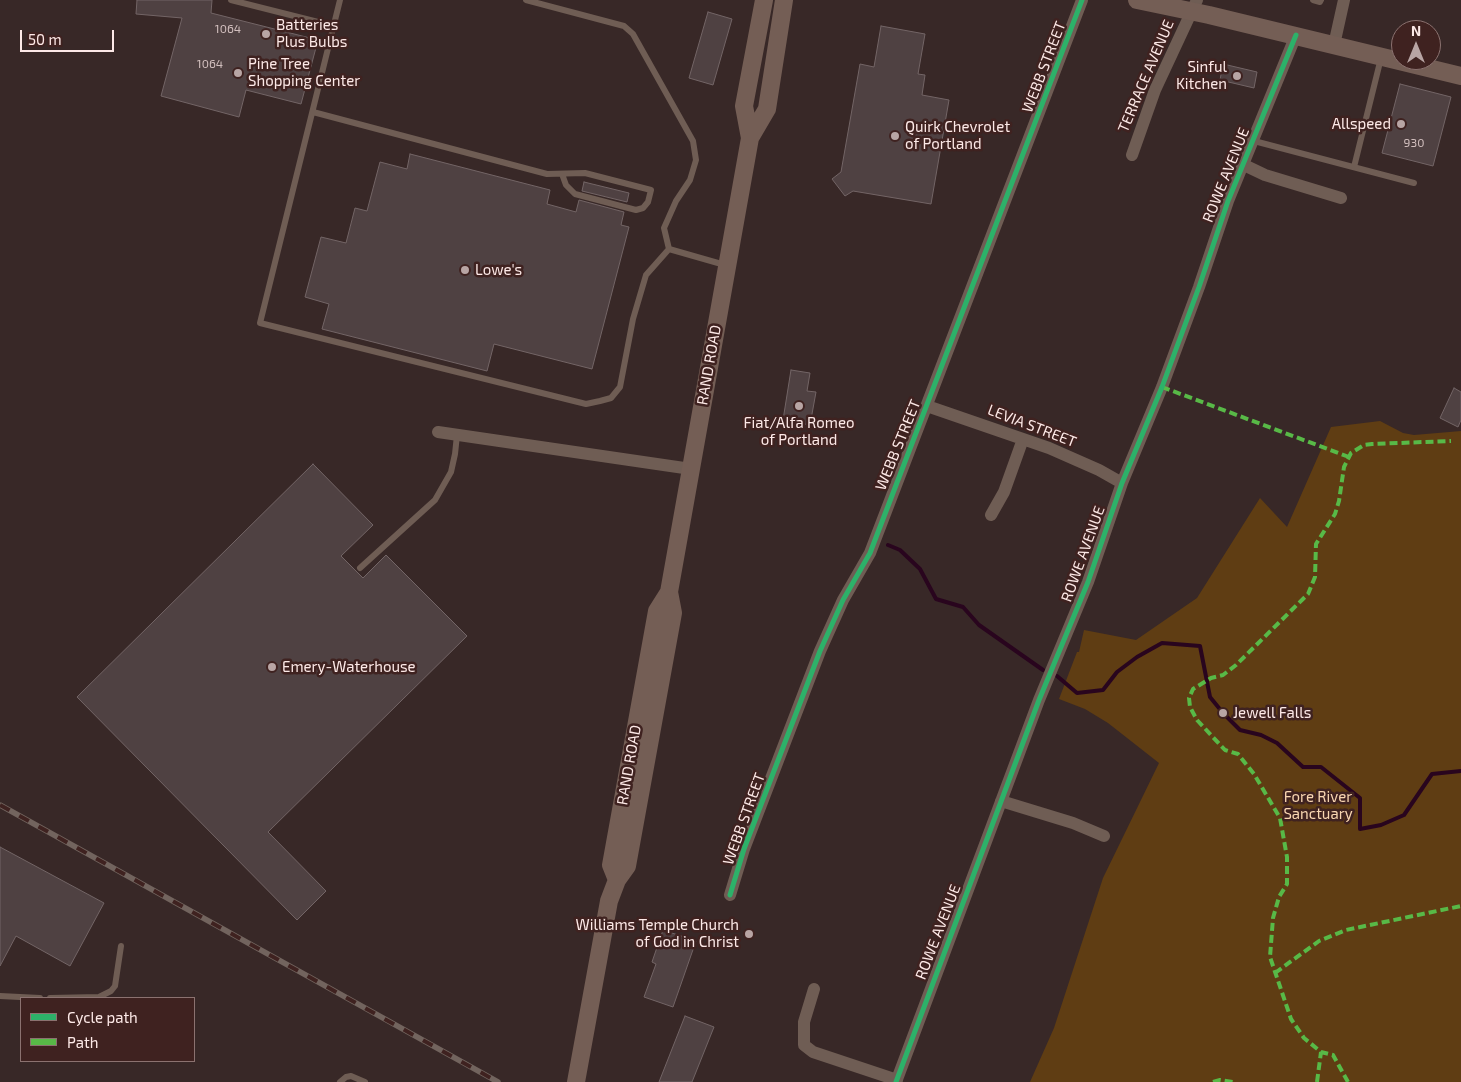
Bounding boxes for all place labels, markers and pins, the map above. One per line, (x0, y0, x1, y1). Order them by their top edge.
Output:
place label: Batteries Plus Bulbs (276, 16, 347, 51)
marker: Batteries Plus Bulbs (260, 28, 272, 40)
place label: Pine Tree Shopping Center (248, 55, 360, 90)
place label: Sinful Kitchen (1176, 58, 1227, 93)
marker: Pine Tree Shopping Center (232, 67, 244, 79)
marker: Sinful Kitchen (1231, 70, 1243, 82)
place label: Allspeed (1332, 115, 1391, 133)
place label: Quirk Chevrolet of Portland (905, 118, 1010, 153)
marker: Allspeed (1395, 118, 1407, 130)
marker: Quirk Chevrolet of Portland (889, 130, 901, 142)
place label: Lowe's (475, 261, 522, 279)
marker: Lowe's (459, 264, 471, 276)
marker: Fiat/Alfa Romeo of Portland (793, 400, 805, 412)
place label: Fiat/Alfa Romeo of Portland (743, 414, 855, 449)
place label: Emery-Waterhouse (282, 658, 416, 676)
marker: Emery-Waterhouse (266, 661, 278, 673)
place label: Jewell Falls (1233, 704, 1311, 722)
marker: Jewell Falls (1217, 707, 1229, 719)
place label: Williams Temple Church of God in Christ (576, 916, 739, 951)
marker: Williams Temple Church of God in Christ (743, 928, 755, 940)

